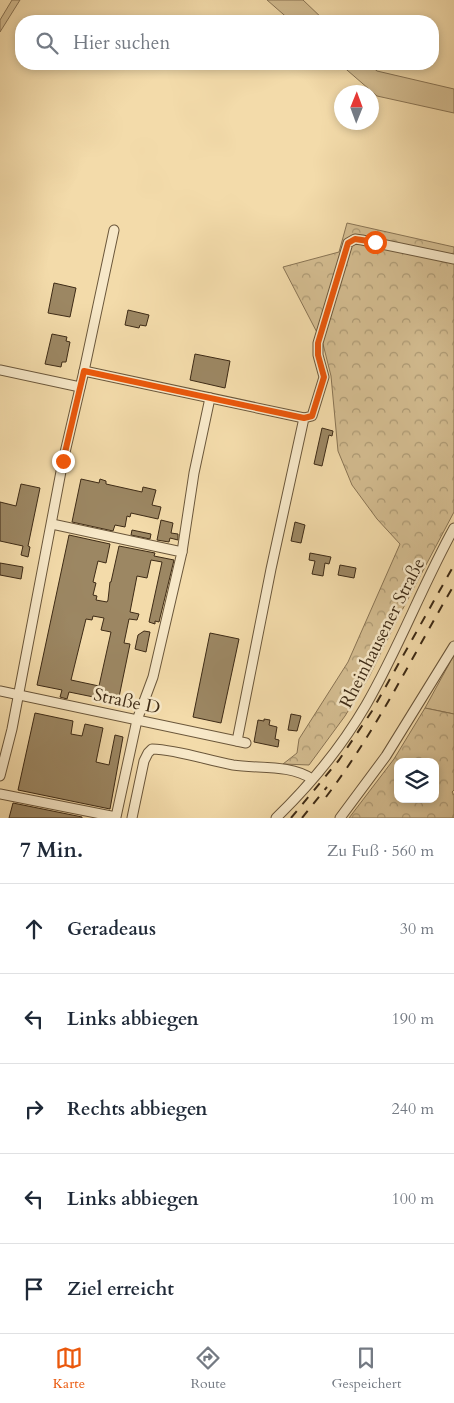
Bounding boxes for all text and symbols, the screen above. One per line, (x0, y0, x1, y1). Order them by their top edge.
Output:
search box (15, 15, 439, 70)
icon: search (33, 29, 61, 57)
text: Hier suchen (73, 30, 170, 56)
north arrow (334, 85, 379, 130)
route start (364, 231, 387, 254)
route end (52, 450, 75, 473)
street label: Rheinhausener Straße (334, 554, 431, 713)
street label: Straße D (91, 682, 162, 721)
map controls (394, 758, 439, 803)
button: layers (394, 758, 439, 803)
text: 7 Min. (20, 836, 83, 865)
text: Zu Fuß · 560 m (327, 840, 434, 862)
icon: ahead (20, 915, 48, 943)
text: Geradeaus (67, 916, 156, 942)
text: 30 m (400, 918, 434, 940)
icon: left (20, 1005, 48, 1033)
text: Links abbiegen (67, 1006, 199, 1032)
text: 190 m (392, 1008, 434, 1030)
icon: right (20, 1095, 48, 1123)
text: Rechts abbiegen (67, 1096, 208, 1122)
text: 240 m (392, 1098, 434, 1120)
icon: left (20, 1185, 48, 1213)
text: Links abbiegen (67, 1186, 199, 1212)
text: 100 m (392, 1188, 434, 1210)
icon: arrive (20, 1275, 48, 1303)
text: Ziel erreicht (67, 1276, 174, 1302)
tab: Karte (53, 1344, 85, 1393)
tab: Route (190, 1344, 226, 1393)
tab: Gespeichert (331, 1344, 401, 1393)

